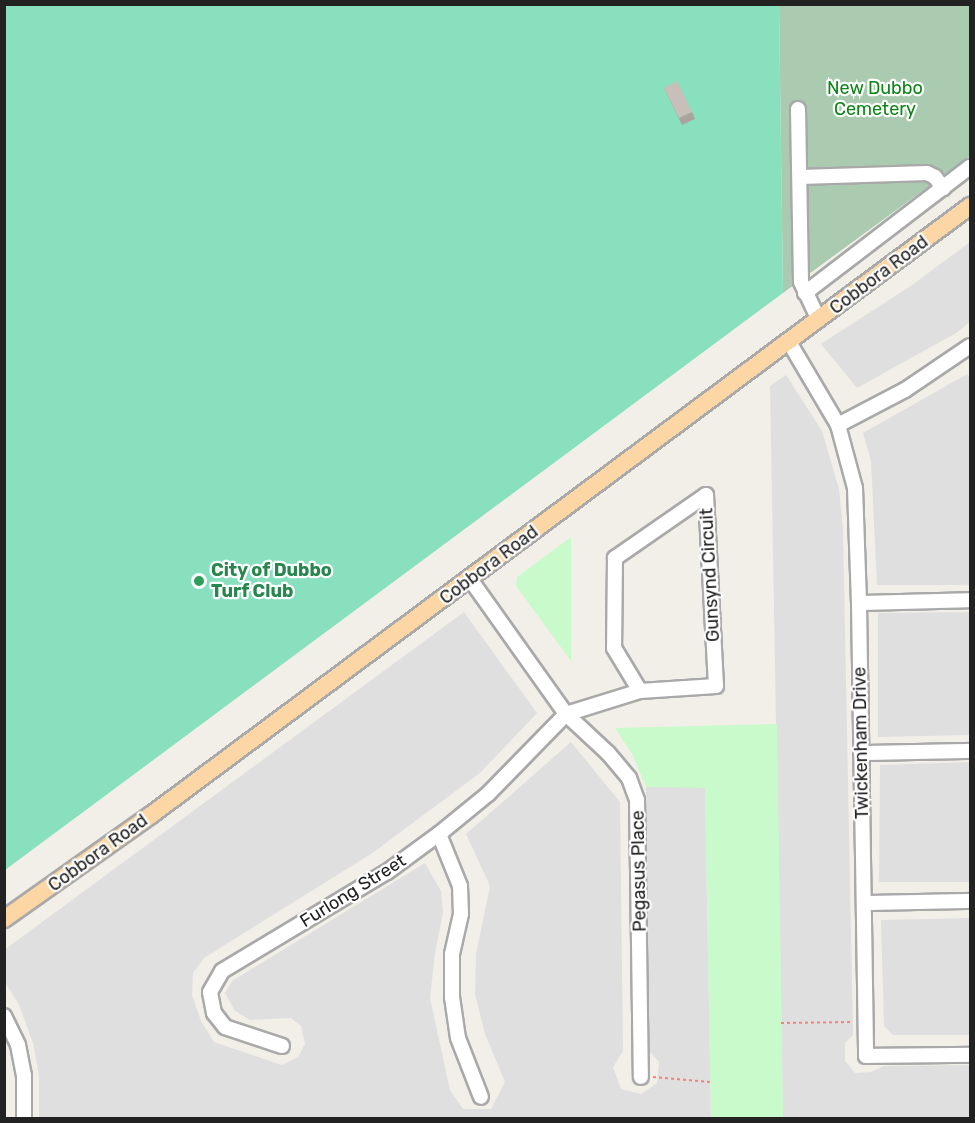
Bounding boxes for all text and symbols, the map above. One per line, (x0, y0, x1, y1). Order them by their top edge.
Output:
park label: New Dubbo Cemetery (827, 78, 923, 121)
street label: Cobbora Road (825, 231, 933, 319)
street label: Gunsynd Circuit (696, 508, 724, 642)
street label: Cobbora Road (435, 521, 543, 609)
place label: City of Dubbo Turf Club (211, 560, 333, 602)
marker: City of Dubbo Turf Club (192, 574, 206, 588)
street label: Twickenham Drive (849, 667, 873, 819)
street label: Cobbora Road (44, 810, 152, 896)
street label: Pegasus Place (627, 810, 651, 932)
street label: Furlong Street (296, 850, 410, 932)

